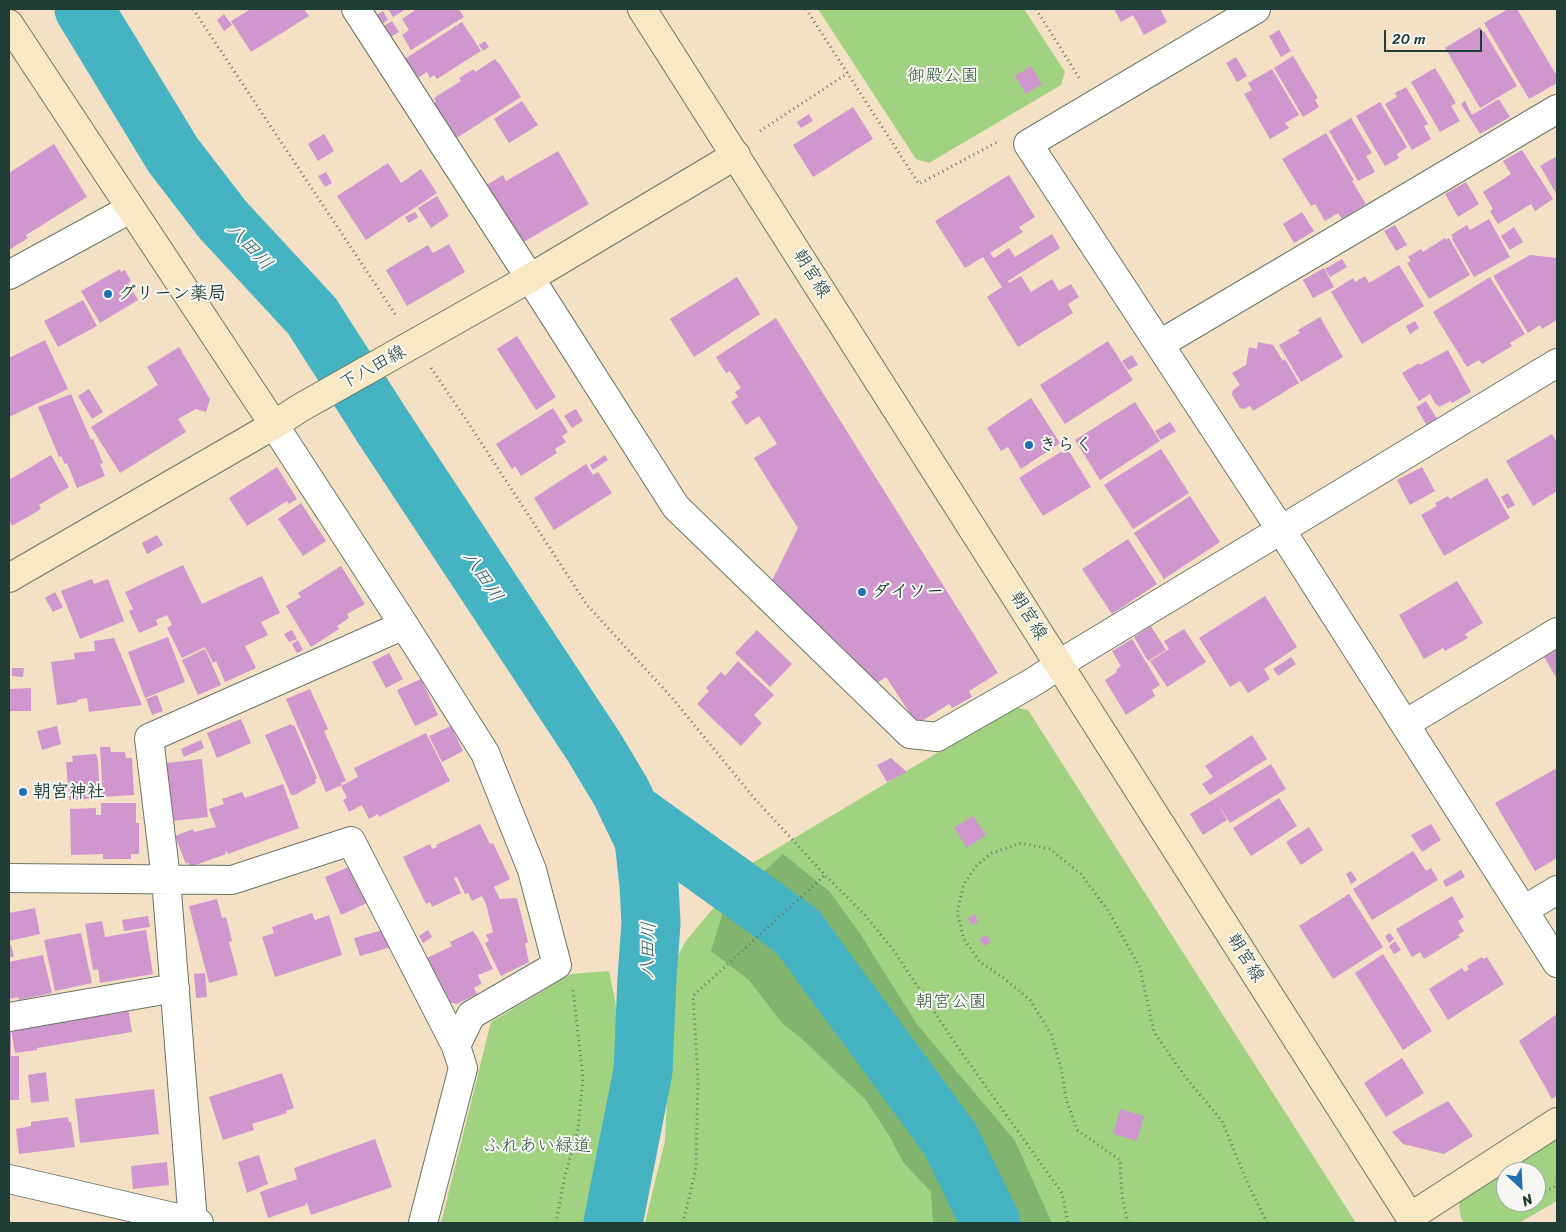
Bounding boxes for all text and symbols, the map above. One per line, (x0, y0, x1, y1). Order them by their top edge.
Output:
scale bar (1386, 20, 1484, 52)
text: 20 m (1392, 26, 1426, 52)
park label: 御殿公園 (907, 65, 979, 87)
water label: 八田川 (221, 218, 277, 276)
street label: 朝宮線 (788, 245, 834, 303)
place label: グリーン薬局 (118, 283, 226, 305)
marker: グリーン薬局 (102, 288, 114, 300)
street label: 下八田線 (336, 341, 410, 395)
place label: きらく (1039, 434, 1093, 456)
marker: きらく (1023, 439, 1035, 451)
water label: 八田川 (457, 547, 507, 607)
place label: ダイソー (872, 581, 944, 603)
marker: ダイソー (856, 586, 868, 598)
street label: 朝宮線 (1005, 587, 1051, 645)
place label: 朝宮神社 (33, 781, 105, 803)
marker: 朝宮神社 (17, 786, 29, 798)
water label: 八田川 (637, 921, 661, 979)
street label: 朝宮線 (1222, 929, 1268, 987)
park label: 朝宮公園 (915, 991, 987, 1013)
park label: ふれあい緑道 (483, 1135, 591, 1157)
north arrow (1496, 1162, 1546, 1212)
text: N (1517, 1187, 1537, 1214)

